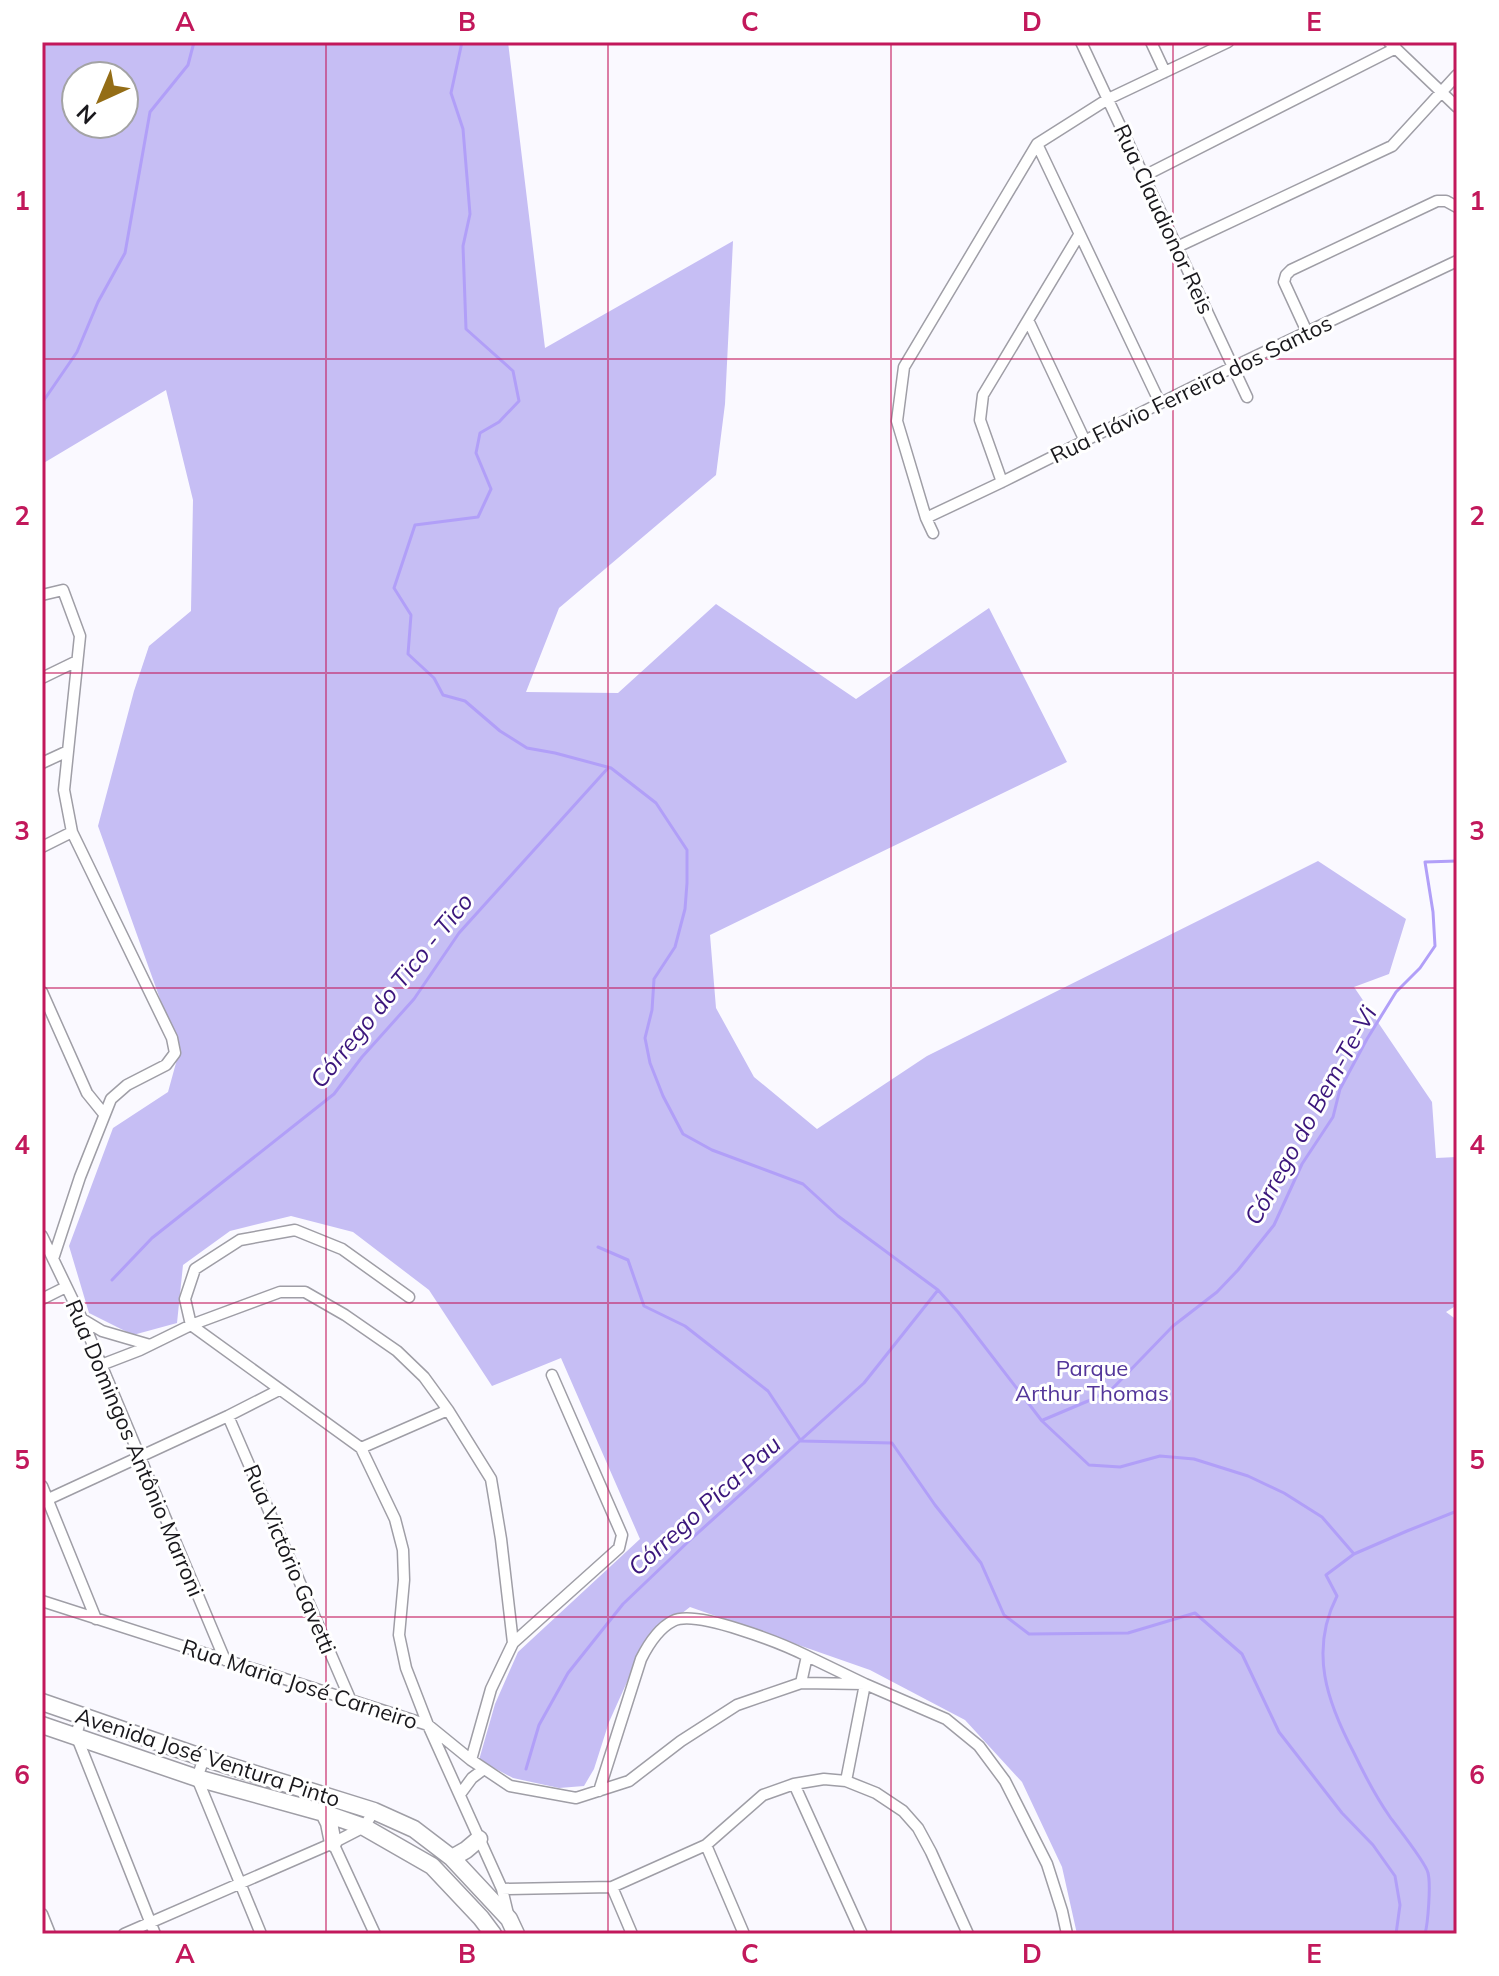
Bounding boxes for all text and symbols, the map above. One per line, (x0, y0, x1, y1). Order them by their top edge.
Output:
text: A (175, 5, 195, 38)
text: B (458, 5, 476, 38)
text: C (741, 5, 759, 38)
text: D (1022, 5, 1042, 38)
text: E (1306, 5, 1322, 38)
north arrow (60, 60, 140, 140)
text: N (70, 99, 102, 130)
street label: Rua Claudionor Reis (1108, 120, 1220, 318)
text: 1 (14, 184, 30, 217)
text: 1 (1469, 184, 1485, 217)
street label: Rua Flávio Ferreira dos Santos (1046, 308, 1336, 470)
text: 2 (14, 499, 30, 532)
text: 2 (1469, 499, 1485, 532)
text: 3 (14, 814, 30, 847)
text: 3 (1469, 814, 1485, 847)
water label: Córrego do Tico - Tico (303, 886, 479, 1094)
water label: Córrego do Bem-Te-Vi (1237, 1000, 1383, 1230)
text: 4 (14, 1128, 30, 1161)
text: 4 (1469, 1128, 1485, 1161)
street label: Rua Domingos Antônio Marroni (60, 1295, 210, 1601)
park label: Parque Arthur Thomas (1015, 1354, 1169, 1407)
water label: Córrego Pica-Pau (621, 1429, 787, 1581)
text: 5 (14, 1443, 30, 1476)
text: 5 (1469, 1443, 1485, 1476)
street label: Rua Victório Gavetti (237, 1460, 343, 1658)
street label: Rua Maria José Carneiro (179, 1633, 421, 1735)
street label: Avenida José Ventura Pinto (72, 1701, 344, 1813)
text: 6 (14, 1758, 30, 1791)
text: 6 (1469, 1758, 1485, 1791)
text: A (175, 1937, 195, 1970)
text: B (458, 1937, 476, 1970)
text: C (741, 1937, 759, 1970)
text: D (1022, 1937, 1042, 1970)
text: E (1306, 1937, 1322, 1970)

